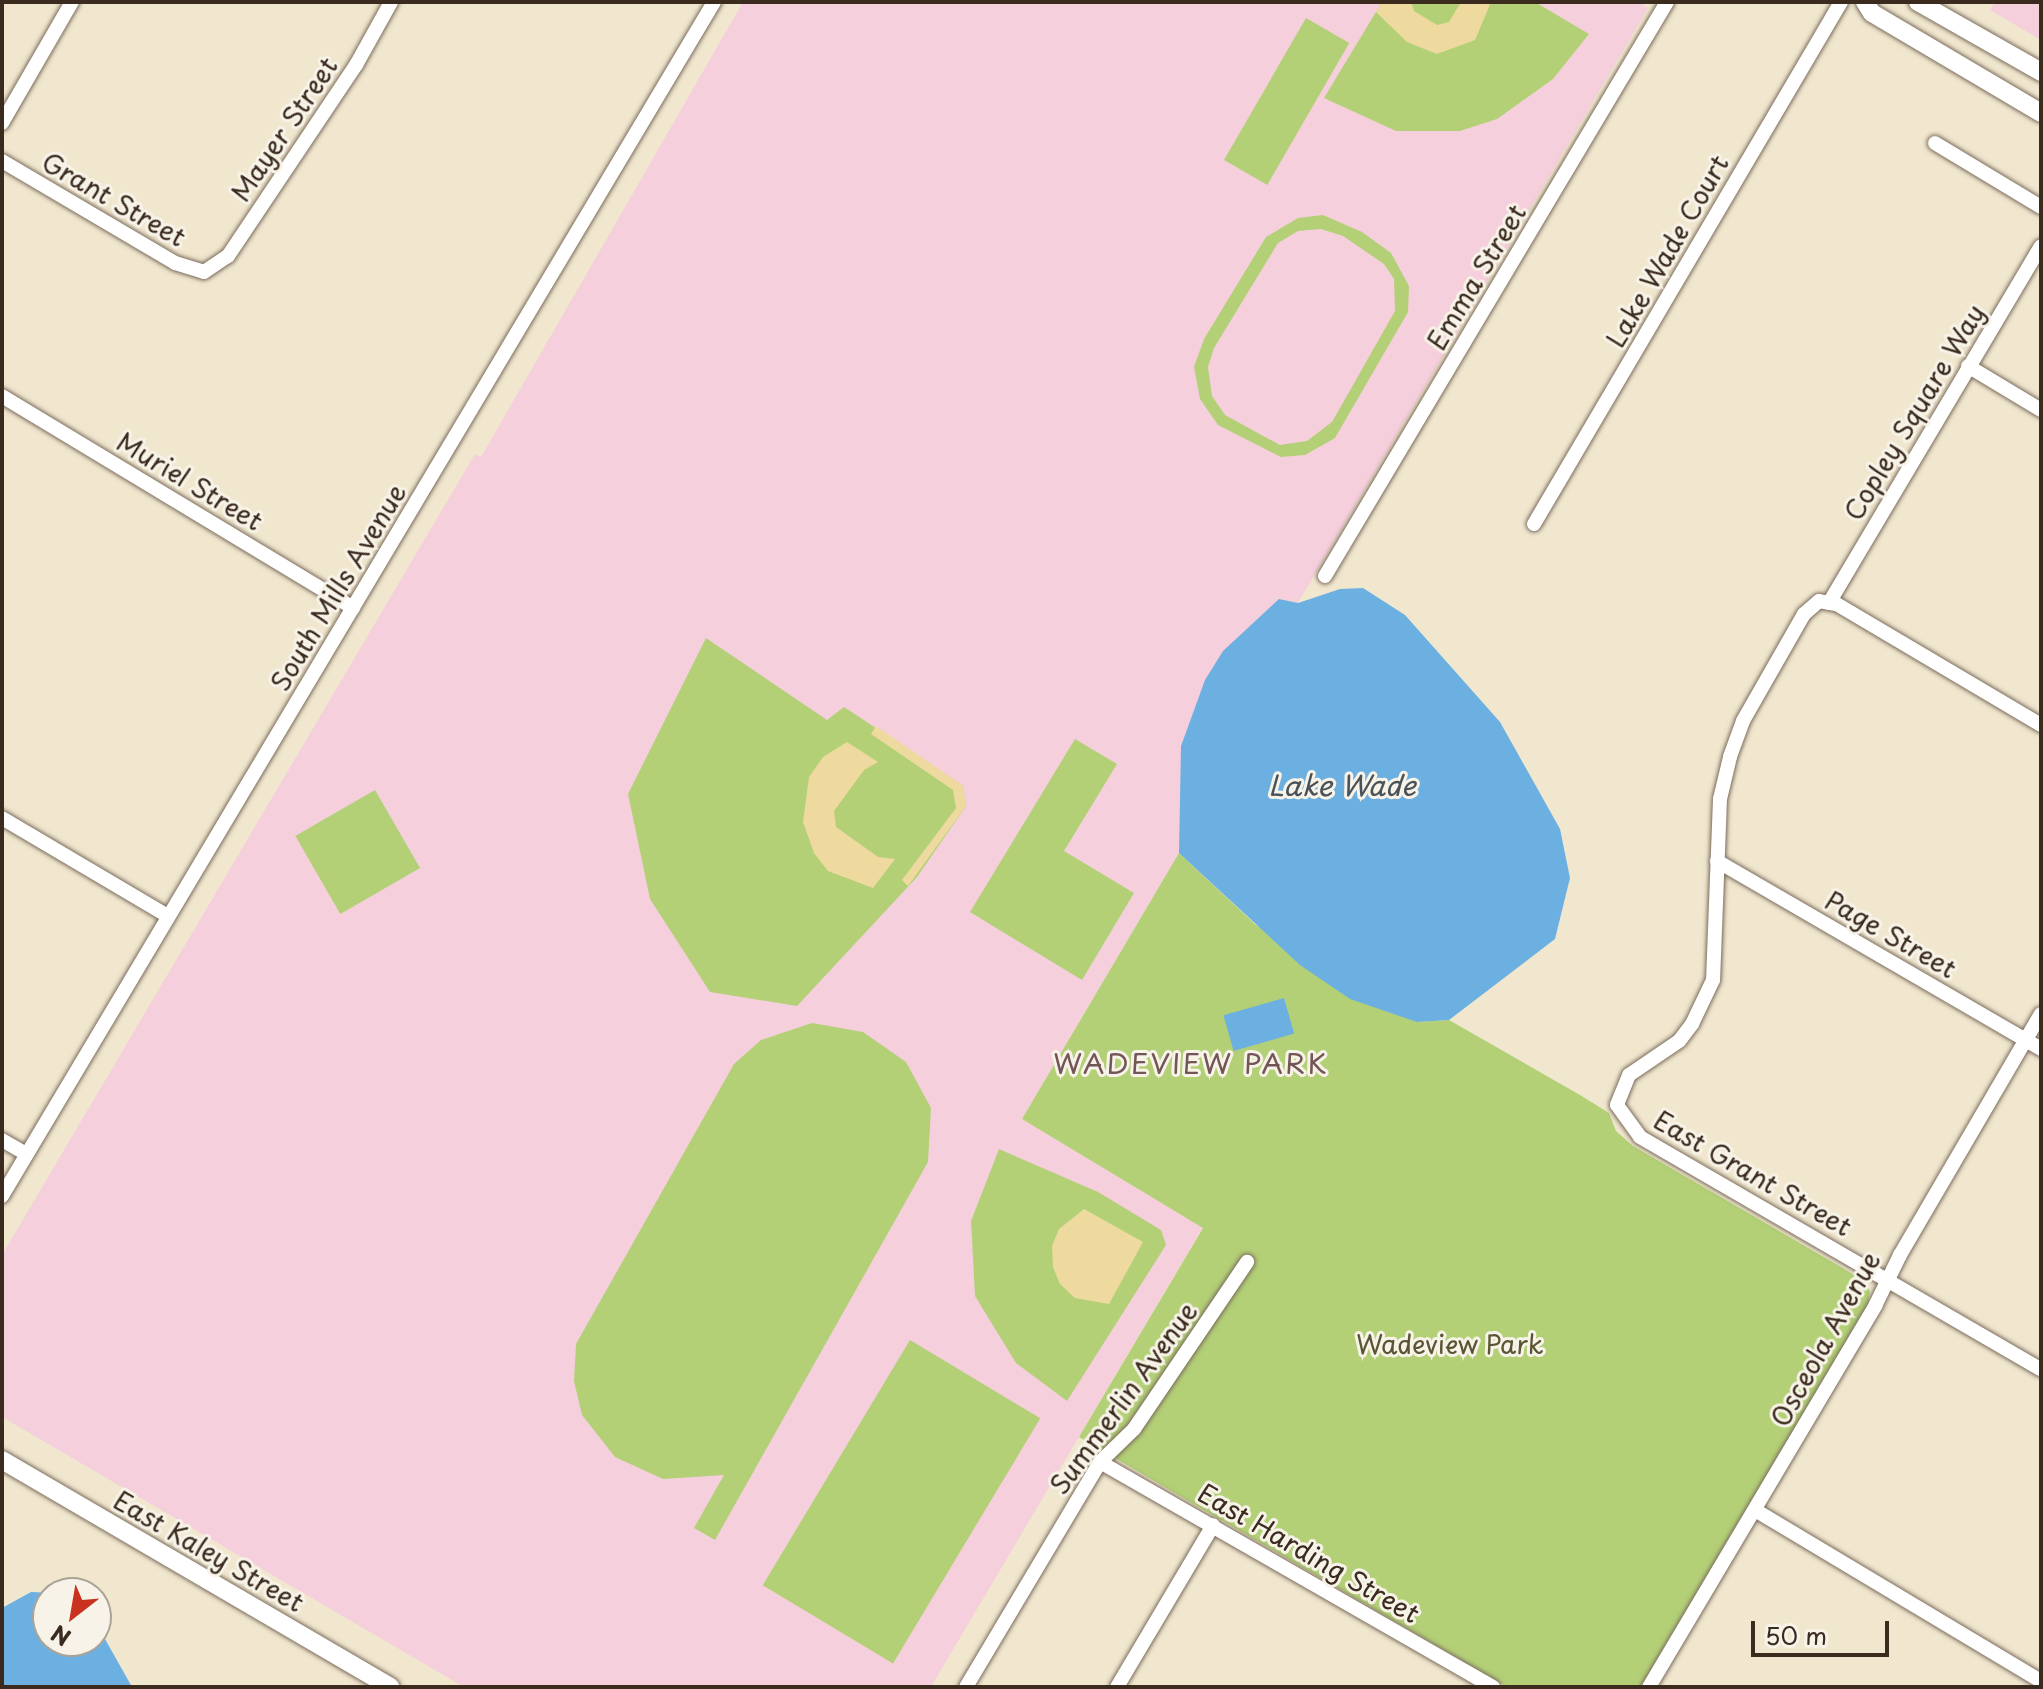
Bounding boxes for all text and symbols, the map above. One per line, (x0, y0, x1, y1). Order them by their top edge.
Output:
street label: Mayer Street (224, 51, 344, 207)
street label: Grant Street (37, 145, 191, 253)
street label: Lake Wade Court (1599, 149, 1735, 353)
street label: Emma Street (1420, 198, 1532, 356)
street label: Copley Square Way (1837, 298, 1991, 526)
street label: Muriel Street (111, 425, 269, 537)
street label: South Mills Avenue (264, 478, 412, 696)
water label: Lake Wade (1268, 768, 1416, 802)
street label: Page Street (1820, 884, 1962, 984)
district label: WADEVIEW PARK (1054, 1046, 1328, 1080)
street label: East Grant Street (1649, 1104, 1857, 1242)
street label: Osceola Avenue (1764, 1246, 1886, 1432)
street label: Summerlin Avenue (1042, 1295, 1204, 1501)
park label: Wadeview Park (1356, 1328, 1544, 1360)
street label: East Harding Street (1193, 1477, 1425, 1629)
street label: East Kaley Street (107, 1483, 311, 1619)
north arrow (32, 1577, 112, 1657)
scale bar (1755, 1605, 1893, 1655)
text: 50 m (1765, 1617, 1827, 1653)
text: N (44, 1618, 76, 1655)

